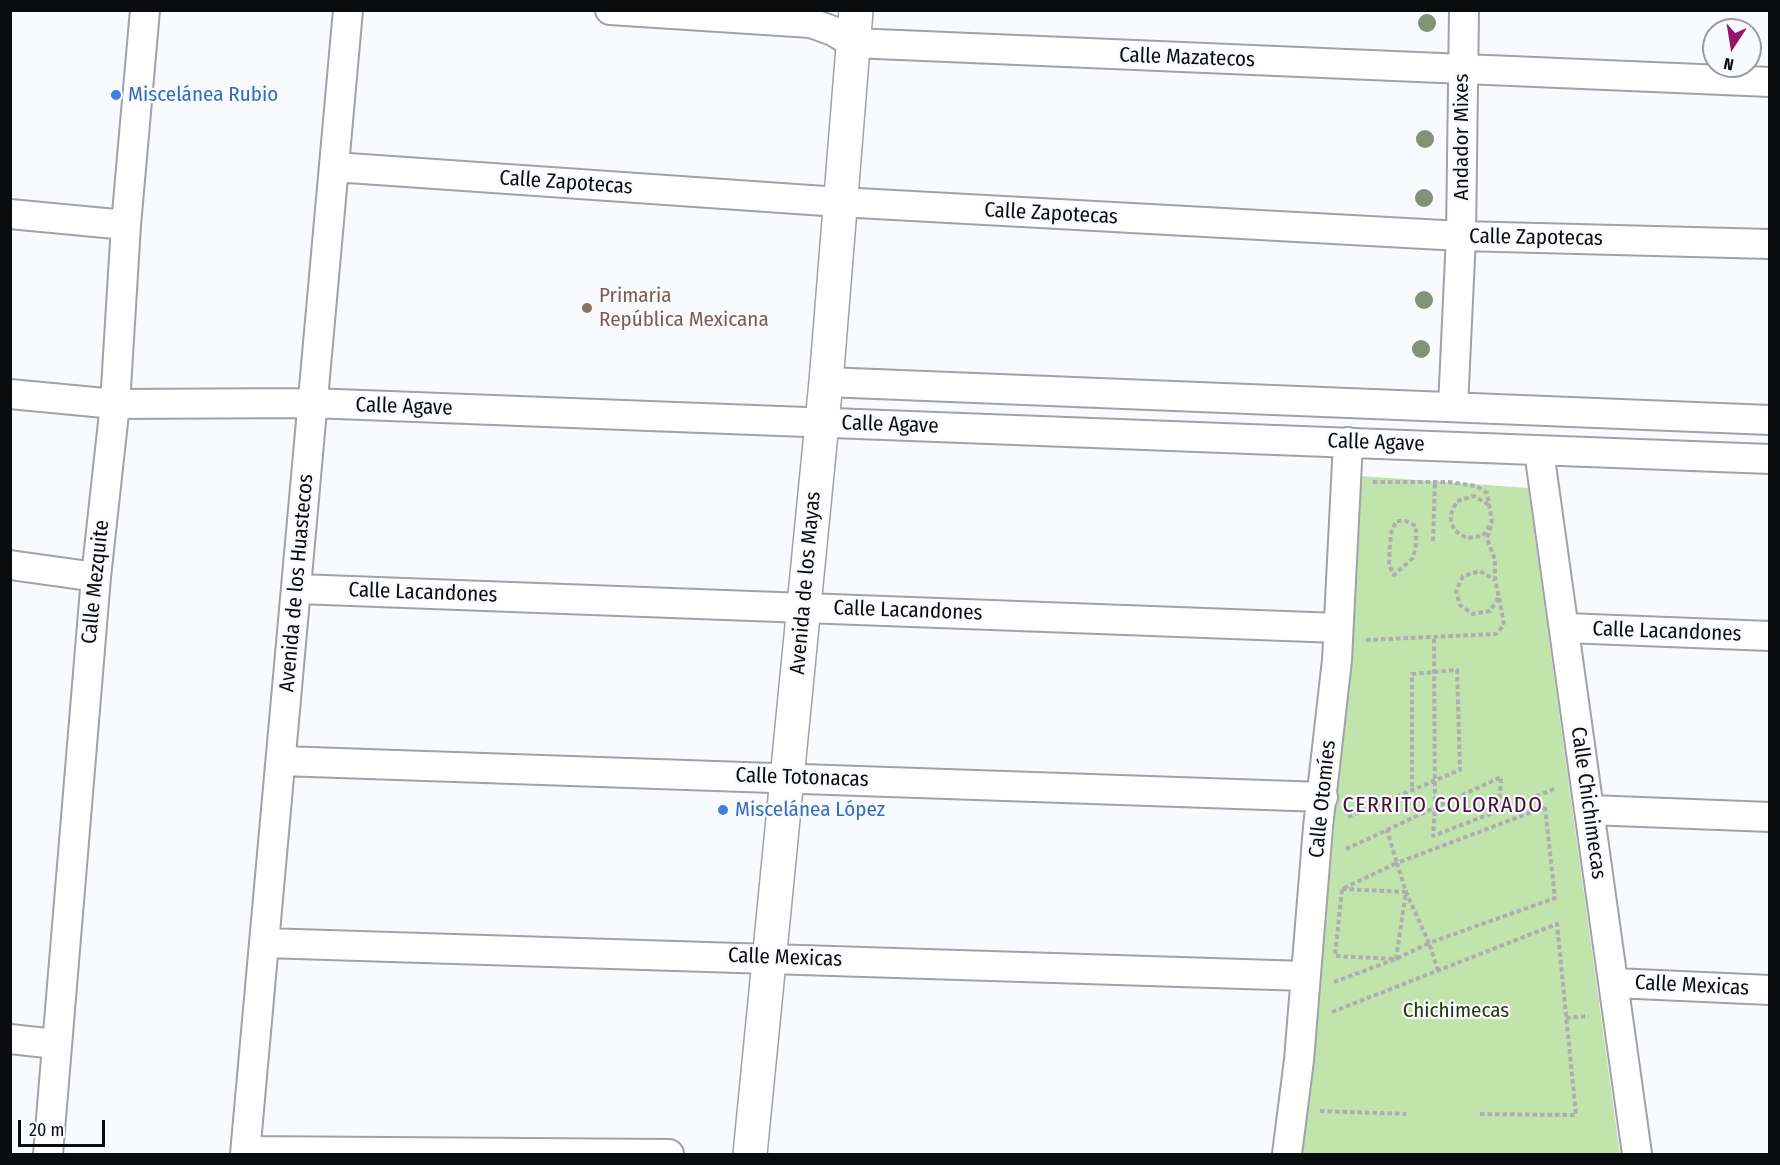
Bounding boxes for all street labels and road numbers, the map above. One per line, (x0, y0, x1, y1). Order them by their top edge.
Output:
street label: Calle Mazatecos (1119, 43, 1255, 73)
street label: Andador Mixes (1449, 74, 1475, 200)
street label: Calle Zapotecas (498, 166, 634, 200)
street label: Calle Zapotecas (984, 198, 1118, 230)
street label: Calle Zapotecas (1469, 224, 1603, 252)
street label: Calle Agave (355, 393, 453, 421)
street label: Calle Agave (841, 411, 939, 439)
street label: Calle Agave (1327, 429, 1425, 457)
street label: Avenida de los Huastecos (275, 473, 319, 693)
street label: Avenida de los Mayas (785, 490, 827, 676)
street label: Calle Mezquite (77, 519, 115, 645)
street label: Calle Lacandones (348, 578, 498, 608)
street label: Calle Lacandones (833, 596, 983, 626)
street label: Calle Lacandones (1592, 617, 1742, 647)
street label: Calle Chichimecas (1565, 725, 1611, 881)
street label: Calle Otomíes (1304, 739, 1342, 859)
street label: Calle Totonacas (735, 763, 869, 793)
street label: Calle Mexicas (727, 943, 843, 973)
street label: Calle Mexicas (1634, 970, 1750, 1002)

